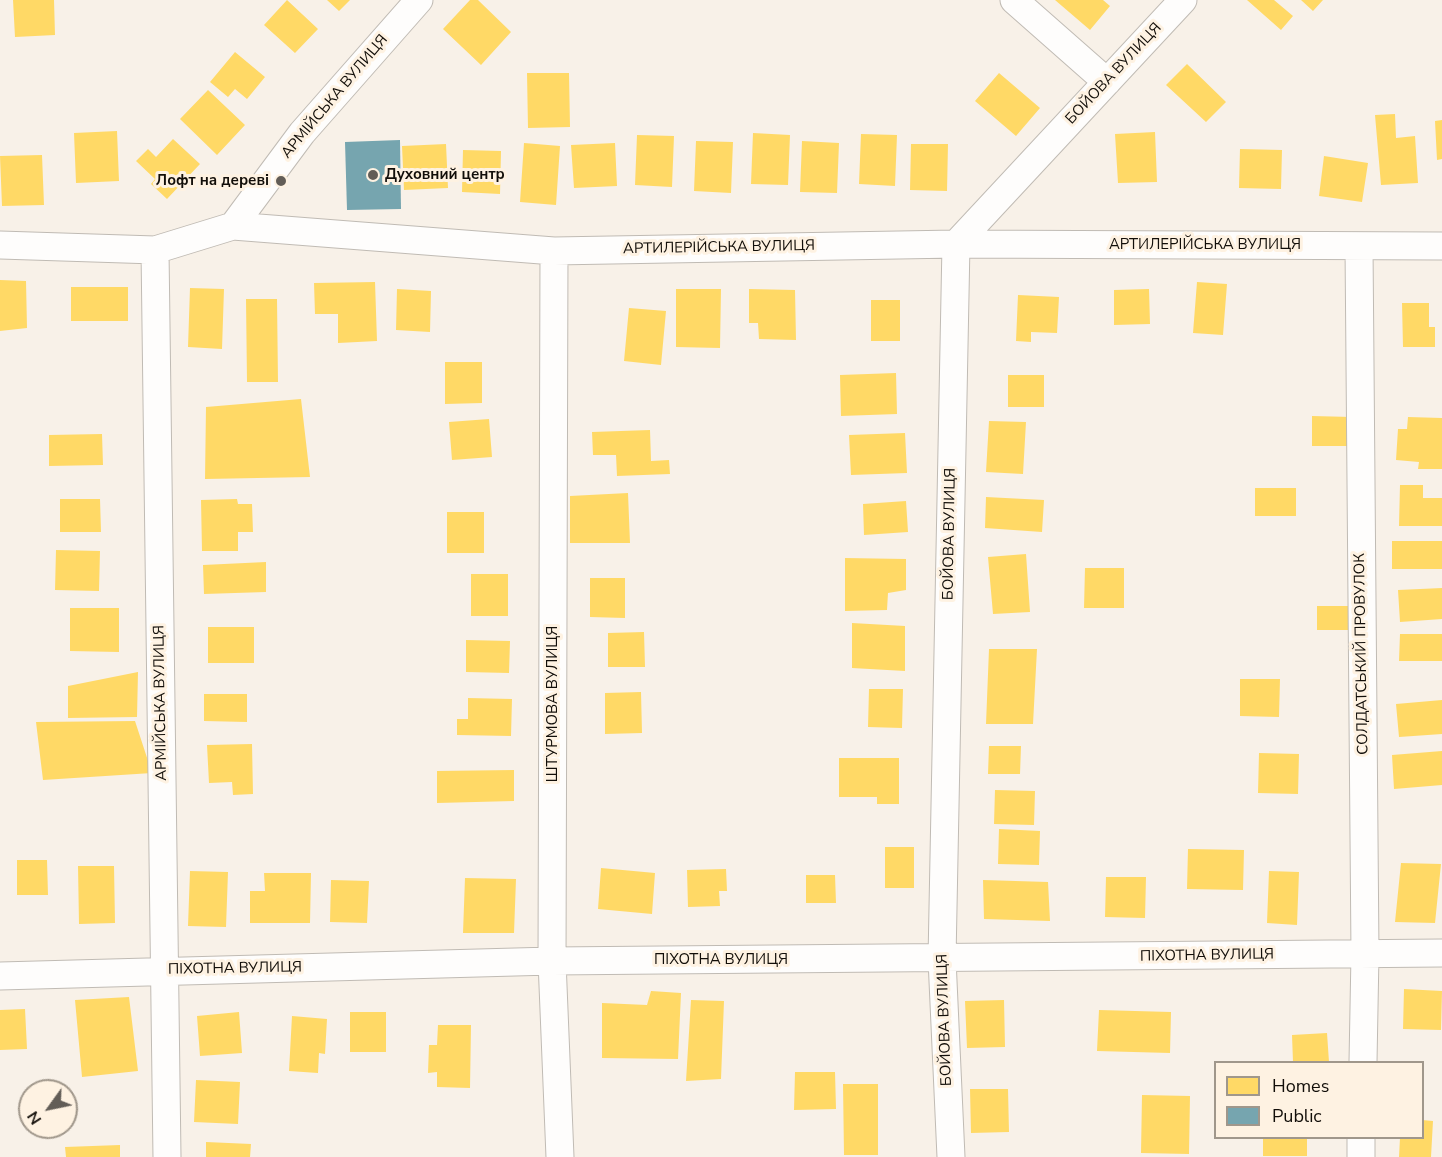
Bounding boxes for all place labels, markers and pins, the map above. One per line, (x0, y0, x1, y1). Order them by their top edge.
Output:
place label: Духовний центр (385, 166, 505, 184)
marker: Духовний центр (366, 168, 380, 182)
place label: Лофт на дереві (156, 172, 269, 190)
marker: Лофт на дереві (274, 174, 288, 188)

